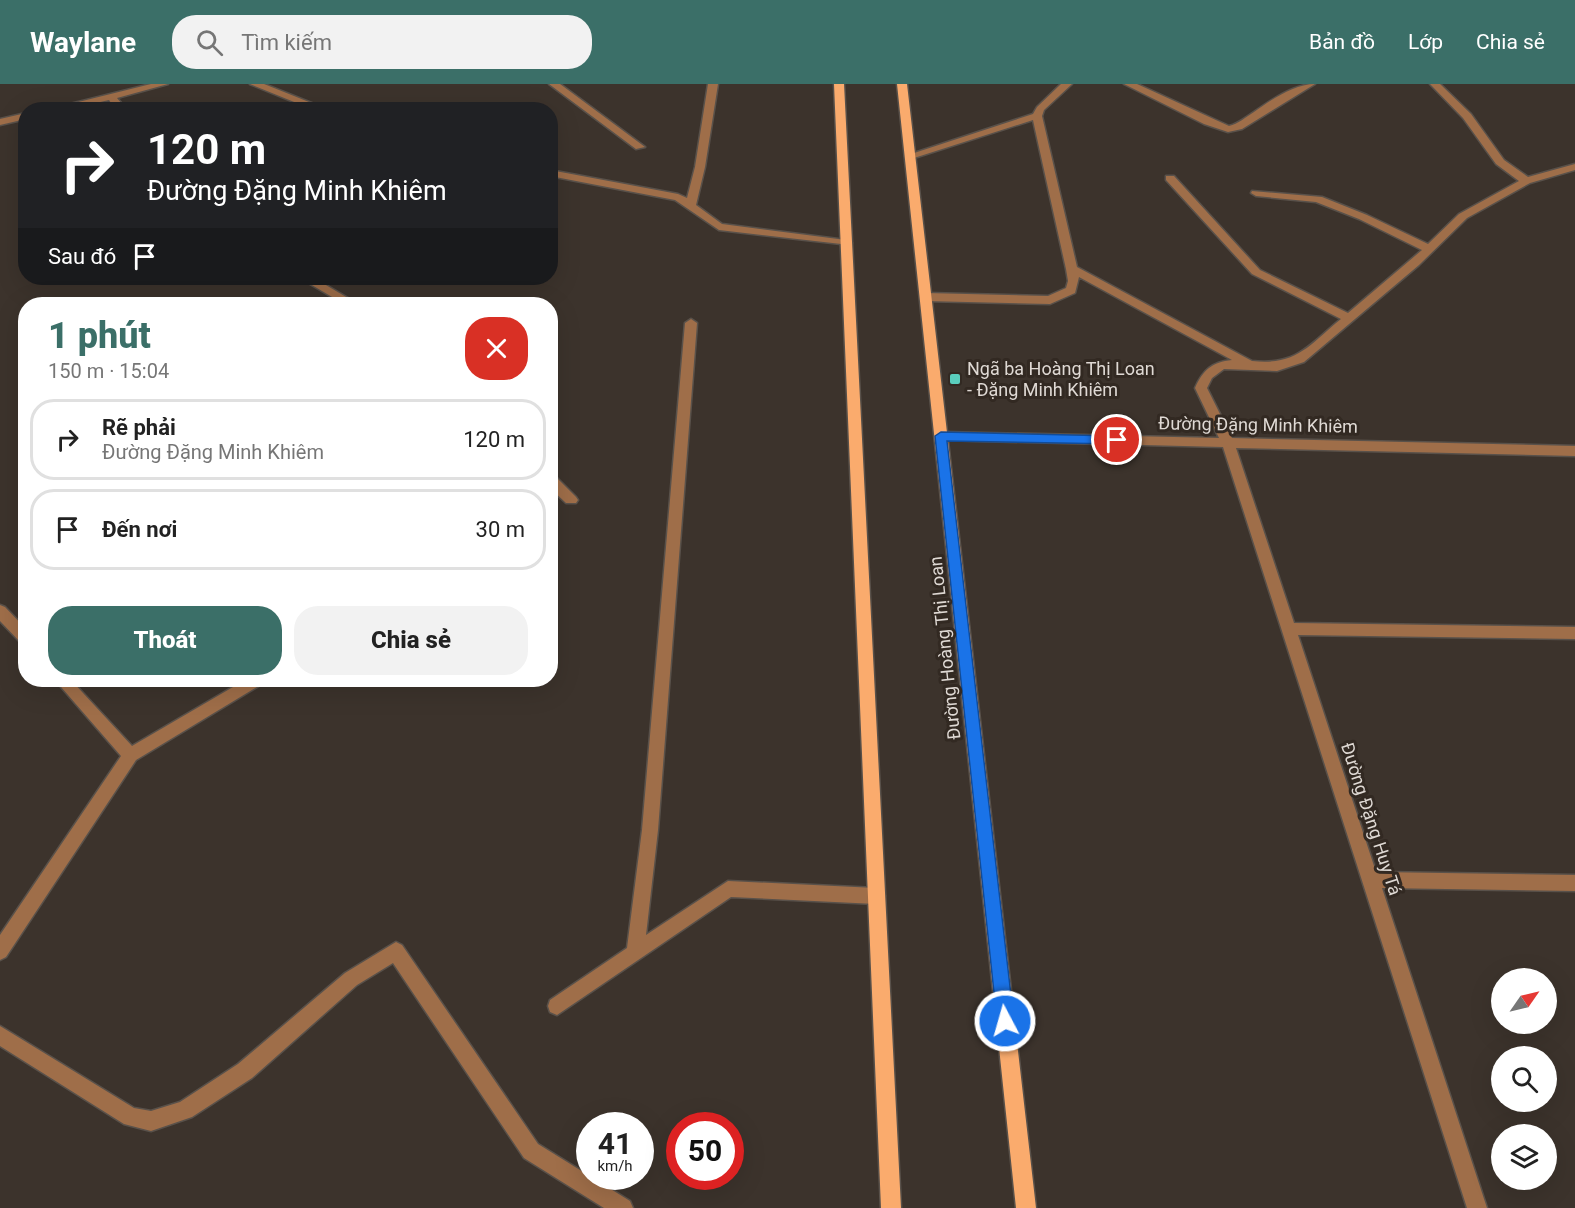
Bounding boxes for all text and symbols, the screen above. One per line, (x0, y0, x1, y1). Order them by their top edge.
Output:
search box (172, 15, 592, 69)
text: Waylane (30, 26, 136, 59)
icon: search (193, 26, 226, 59)
text: Tìm kiếm (241, 30, 332, 55)
text: Bản đồ (1309, 30, 1375, 54)
text: Lớp (1408, 30, 1443, 54)
text: Chia sẻ (1476, 30, 1545, 54)
text: 120 m (147, 125, 266, 174)
icon: right (48, 126, 126, 204)
text: Đường Đặng Minh Khiêm (147, 175, 447, 207)
icon: arrive (128, 240, 161, 273)
text: Sau đó (48, 244, 116, 269)
text: 1 phút (48, 315, 151, 357)
button: close (465, 317, 528, 380)
place label: Ngã ba Hoàng Thị Loan - Đặng Minh Khiêm (967, 358, 1155, 400)
text: 150 m · 15:04 (48, 359, 169, 383)
marker: Ngã ba Hoàng Thị Loan - Đặng Minh Khiêm (948, 372, 962, 386)
street label: Đường Đặng Minh Khiêm (1158, 412, 1358, 437)
pin (1091, 414, 1142, 465)
text: Rẽ phải (102, 415, 176, 440)
icon: right (51, 423, 84, 456)
icon: arrive (1100, 423, 1133, 456)
text: 120 m (463, 427, 525, 452)
text: Đường Đặng Minh Khiêm (102, 440, 324, 464)
icon: arrive (51, 513, 84, 546)
text: Đến nơi (102, 517, 177, 542)
text: 30 m (476, 517, 525, 542)
street label: Đường Hoàng Thị Loan (924, 555, 965, 741)
button: Thoát (48, 606, 282, 675)
button: Chia sẻ (294, 606, 528, 675)
street label: Đường Đặng Huy Tá (1337, 740, 1406, 898)
north arrow (1491, 968, 1557, 1034)
map controls (1491, 968, 1557, 1190)
position arrow (973, 989, 1037, 1053)
button: search (1491, 1046, 1557, 1112)
speed limit sign: 50 (666, 1112, 744, 1190)
button: layers (1491, 1124, 1557, 1190)
text: 41 (598, 1126, 632, 1161)
text: km/h (597, 1157, 633, 1175)

